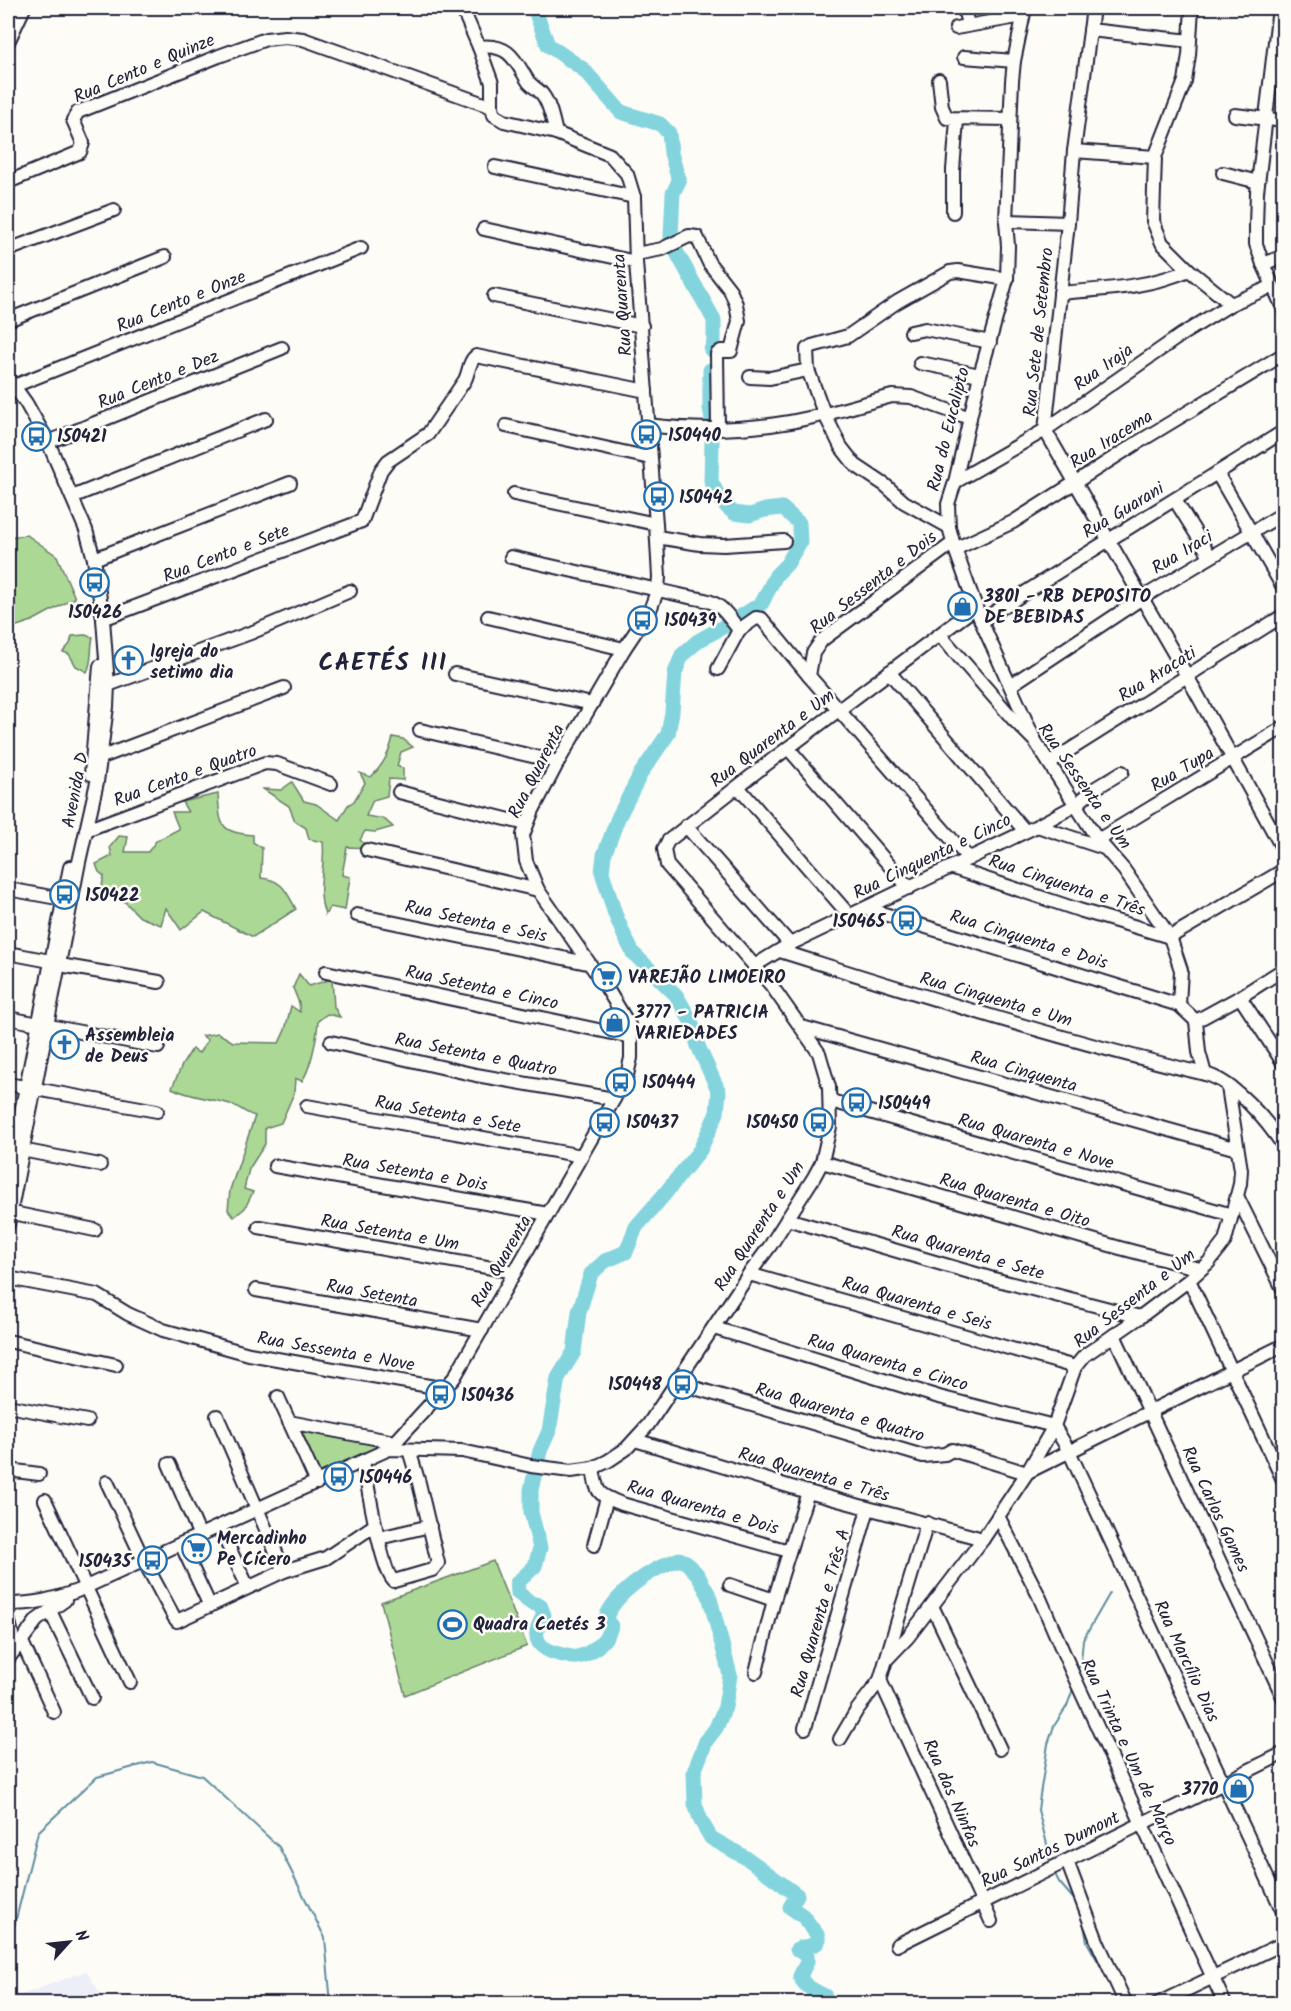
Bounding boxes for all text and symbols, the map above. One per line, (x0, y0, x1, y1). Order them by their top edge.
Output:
street label: Rua Cento e Quinze (69, 27, 220, 112)
street label: Rua Sete de Setembro (1016, 246, 1063, 418)
street label: Rua Quarenta (605, 253, 642, 357)
street label: Rua Cento e Onze (112, 263, 251, 342)
street label: Rua Iraja (1068, 337, 1140, 400)
street label: Rua Cento e Dez (94, 343, 224, 418)
street label: Rua do Eucalipto (920, 364, 979, 495)
street label: Rua Iracema (1064, 403, 1159, 477)
bus stop icon: 150440 (631, 419, 663, 451)
bus stop icon: 150421 (20, 420, 52, 452)
place label: 150440 (668, 422, 721, 451)
place label: 150421 (57, 423, 107, 452)
street label: Rua Guarani (1077, 475, 1171, 547)
bus stop icon: 150442 (642, 481, 674, 513)
place label: 150442 (679, 484, 733, 513)
street label: Rua Cento e Sete (159, 517, 294, 592)
street label: Rua Iraci (1147, 523, 1220, 583)
street label: Rua Sessenta e Dois (804, 524, 944, 642)
bus stop icon: 150426 (79, 567, 111, 599)
place label: 3801 - RB DEPOSITO DE BEBIDAS (983, 583, 1151, 633)
shop icon: 3801 - RB DEPOSITO DE BEBIDAS (947, 590, 979, 622)
place label: 150426 (68, 599, 122, 628)
bus stop icon: 150439 (627, 604, 659, 636)
place label: 150439 (664, 607, 717, 636)
place label: Igreja do setimo dia (150, 638, 233, 688)
street label: Rua Aracati (1113, 639, 1203, 711)
district label: CAETÉS III (318, 644, 448, 683)
church icon: Igreja do setimo dia (113, 645, 145, 677)
street label: Rua Quarenta e Um (704, 682, 842, 796)
street label: Rua Sessenta e Um (1029, 718, 1138, 856)
street label: Rua Quarenta (501, 719, 574, 824)
street label: Rua Cento e Quatro (110, 737, 261, 816)
street label: Rua Tupa (1145, 740, 1220, 801)
street label: Avenida D (55, 749, 98, 831)
street label: Rua Cinquenta e Cinco (848, 806, 1017, 908)
street label: Rua Cinquenta e Três (984, 847, 1149, 926)
bus stop icon: 150422 (48, 879, 80, 911)
place label: 150422 (85, 882, 140, 911)
street label: Rua Setenta e Seis (402, 893, 550, 952)
street label: Rua Cinquenta e Dois (946, 903, 1112, 978)
bus stop icon: 150465 (890, 905, 922, 937)
place label: 150465 (833, 908, 887, 937)
street label: Rua Setenta e Cinco (402, 958, 561, 1019)
supermarket icon: VAREJÃO LIMOEIRO (591, 961, 623, 993)
place label: VAREJÃO LIMOEIRO (628, 964, 785, 993)
street label: Rua Cinquenta e Um (916, 965, 1075, 1036)
place label: 3777 - PATRICIA VARIEDADES (634, 999, 769, 1049)
shop icon: 3777 - PATRICIA VARIEDADES (598, 1006, 630, 1038)
place label: Assembleia de Deus (85, 1022, 174, 1072)
street label: Rua Setenta e Quatro (392, 1026, 559, 1085)
church icon: Assembleia de Deus (48, 1029, 80, 1061)
street label: Rua Cinquenta (967, 1043, 1080, 1102)
bus stop icon: 150444 (605, 1066, 637, 1098)
place label: 150444 (642, 1069, 695, 1098)
bus stop icon: 150449 (841, 1087, 873, 1119)
street label: Rua Setenta e Sete (372, 1088, 523, 1143)
place label: 150449 (878, 1090, 931, 1119)
bus stop icon: 150437 (589, 1106, 621, 1138)
bus stop icon: 150450 (803, 1106, 835, 1138)
street label: Rua Quarenta e Nove (954, 1106, 1117, 1179)
place label: 150437 (626, 1109, 678, 1138)
place label: 150450 (746, 1109, 799, 1138)
street label: Rua Setenta e Dois (340, 1146, 490, 1201)
street label: Rua Quarenta e Um (707, 1156, 813, 1298)
street label: Rua Quarenta e Oito (936, 1166, 1093, 1237)
street label: Rua Setenta e Um (318, 1207, 461, 1260)
street label: Rua Quarenta (464, 1210, 540, 1313)
street label: Rua Quarenta e Sete (888, 1218, 1047, 1289)
street label: Rua Sessenta e Um (1067, 1242, 1202, 1356)
street label: Rua Quarenta e Seis (838, 1269, 995, 1340)
street label: Rua Setenta (324, 1272, 420, 1317)
street label: Rua Sessenta e Nove (255, 1324, 417, 1381)
street label: Rua Quarenta e Cinco (804, 1327, 971, 1400)
bus stop icon: 150448 (667, 1368, 699, 1400)
place label: 150448 (608, 1371, 662, 1400)
street label: Rua Quarenta e Quatro (752, 1375, 928, 1451)
bus stop icon: 150436 (424, 1379, 456, 1411)
place label: 150436 (461, 1382, 514, 1411)
street label: Rua Quarenta e Três (735, 1440, 893, 1511)
street label: Rua Carlos Gomes (1173, 1442, 1257, 1578)
bus stop icon: 150446 (322, 1461, 354, 1493)
place label: 150446 (359, 1464, 412, 1493)
street label: Rua Quarenta e Dois (623, 1473, 782, 1544)
place label: Mercadinho Pe Cícero (217, 1525, 307, 1575)
street label: Rua Quarenta e Três A (783, 1526, 859, 1701)
supermarket icon: Mercadinho Pe Cícero (180, 1532, 212, 1564)
bus stop icon: 150435 (136, 1545, 168, 1577)
place label: 150435 (78, 1548, 133, 1577)
street label: Rua Marcílio Dias (1145, 1596, 1227, 1728)
sports icon: Quadra Caetés 3 (436, 1608, 468, 1640)
place label: Quadra Caetés 3 (473, 1611, 606, 1640)
street label: Rua Trinta e Um de Março (1071, 1654, 1184, 1851)
street label: Rua das Ninfas (914, 1735, 988, 1853)
shop icon: 3770 (1223, 1773, 1255, 1805)
place label: 3770 (1181, 1776, 1219, 1805)
street label: Rua Santos Dumont (976, 1804, 1126, 1897)
north arrow (39, 1912, 99, 1972)
text: N (68, 1926, 94, 1946)

